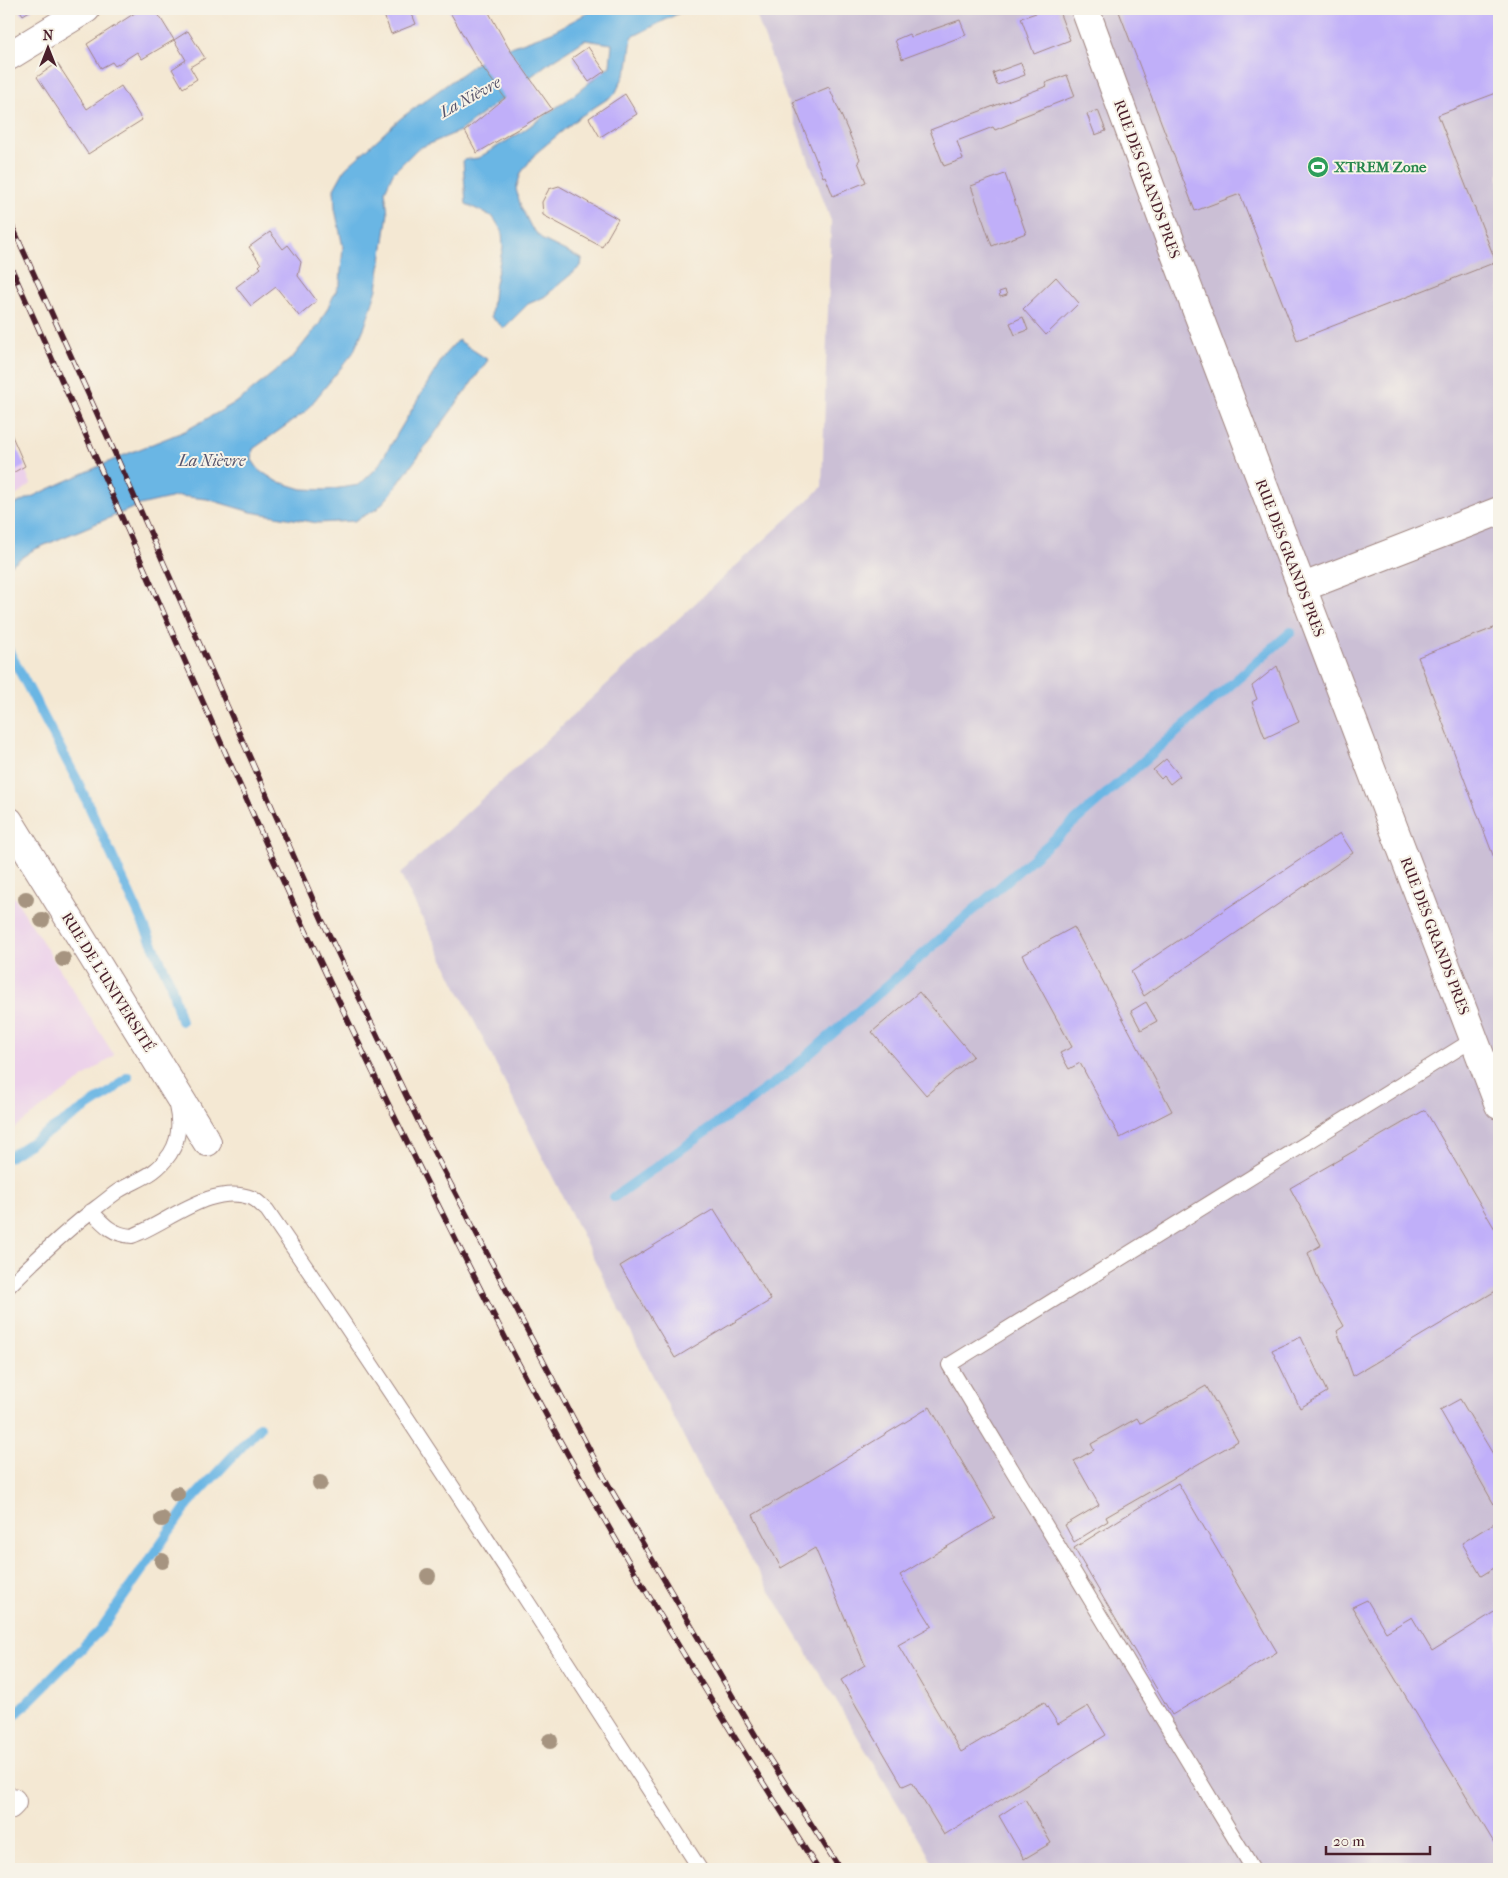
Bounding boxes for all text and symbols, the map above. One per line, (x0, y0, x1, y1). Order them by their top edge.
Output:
north arrow (22, 22, 72, 72)
text: N (43, 27, 54, 44)
water label: La Nièvre (435, 72, 504, 122)
street label: RUE DES GRANDS PRES (1110, 97, 1184, 261)
sports icon: XTREM Zone (1306, 155, 1330, 179)
place label: XTREM Zone (1333, 158, 1427, 176)
water label: La Nièvre (178, 451, 246, 470)
street label: RUE DES GRANDS PRES (1252, 477, 1329, 640)
street label: RUE DES GRANDS PRES (1397, 855, 1474, 1018)
street label: RUE DE L'UNIVERSITÉ (58, 909, 158, 1055)
scale bar (1326, 1823, 1429, 1855)
text: 20 m (1333, 1832, 1365, 1850)

